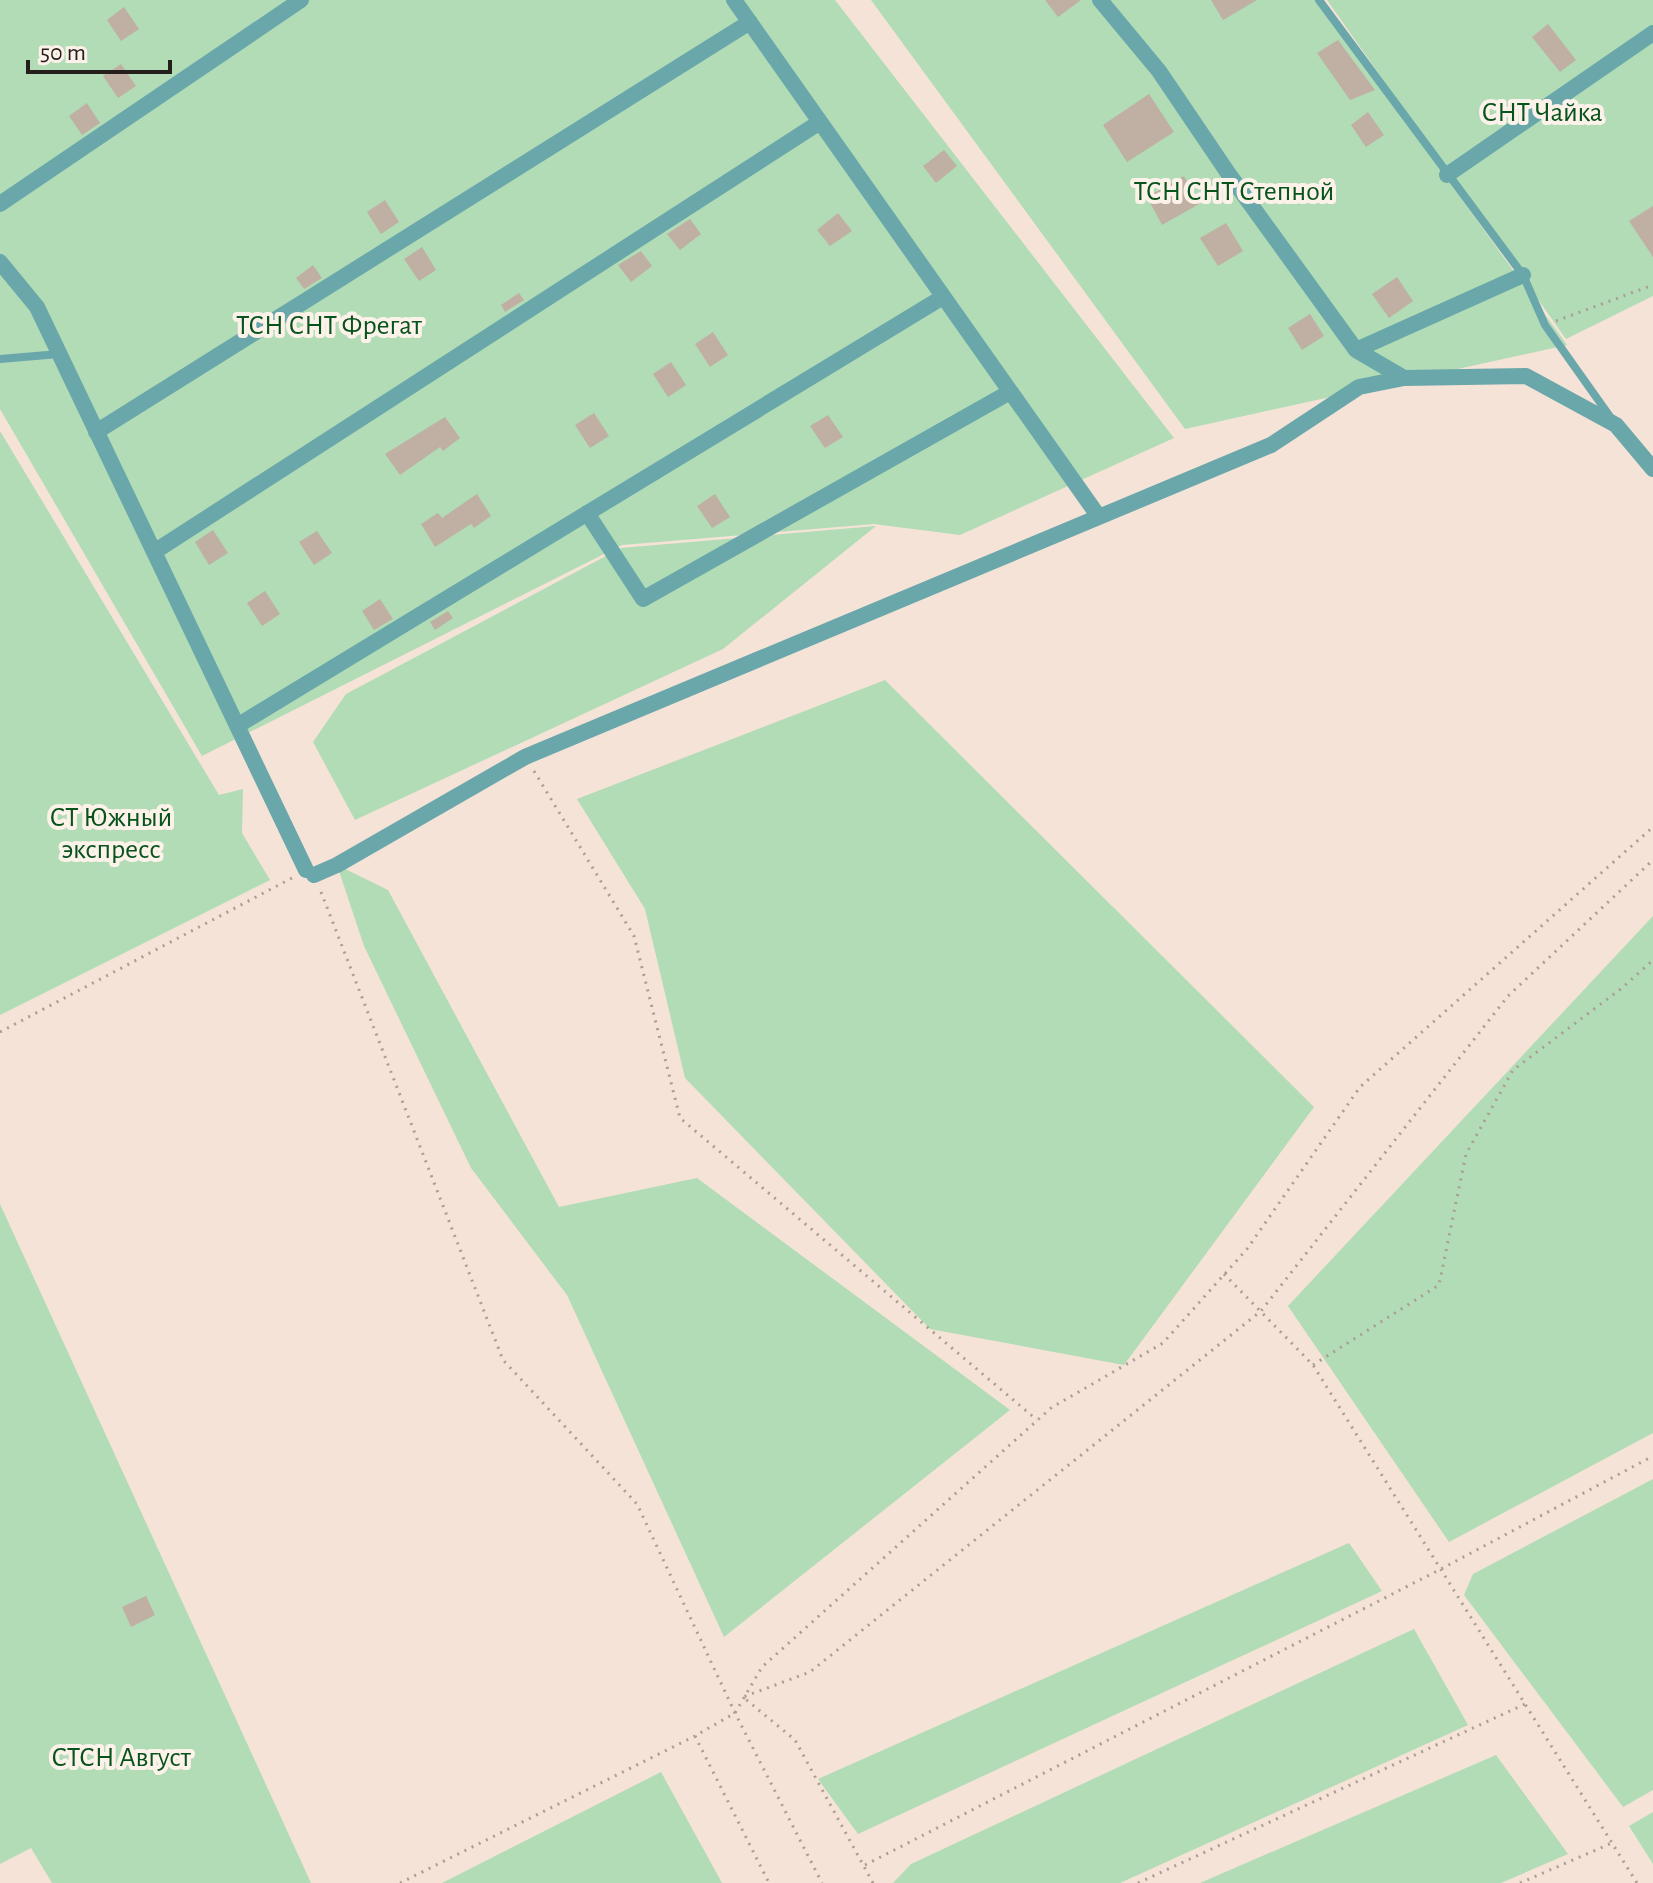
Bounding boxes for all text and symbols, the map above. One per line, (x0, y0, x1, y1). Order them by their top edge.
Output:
scale bar (28, 24, 170, 74)
text: 50 m (40, 41, 86, 65)
park label: СНТ Чайка (1481, 99, 1603, 127)
park label: ТСН СНТ Степной (1134, 178, 1334, 206)
park label: ТСН СНТ Фрегат (236, 312, 423, 340)
park label: СТ Южный экспресс (50, 804, 172, 864)
park label: СТСН Август (51, 1744, 192, 1772)

